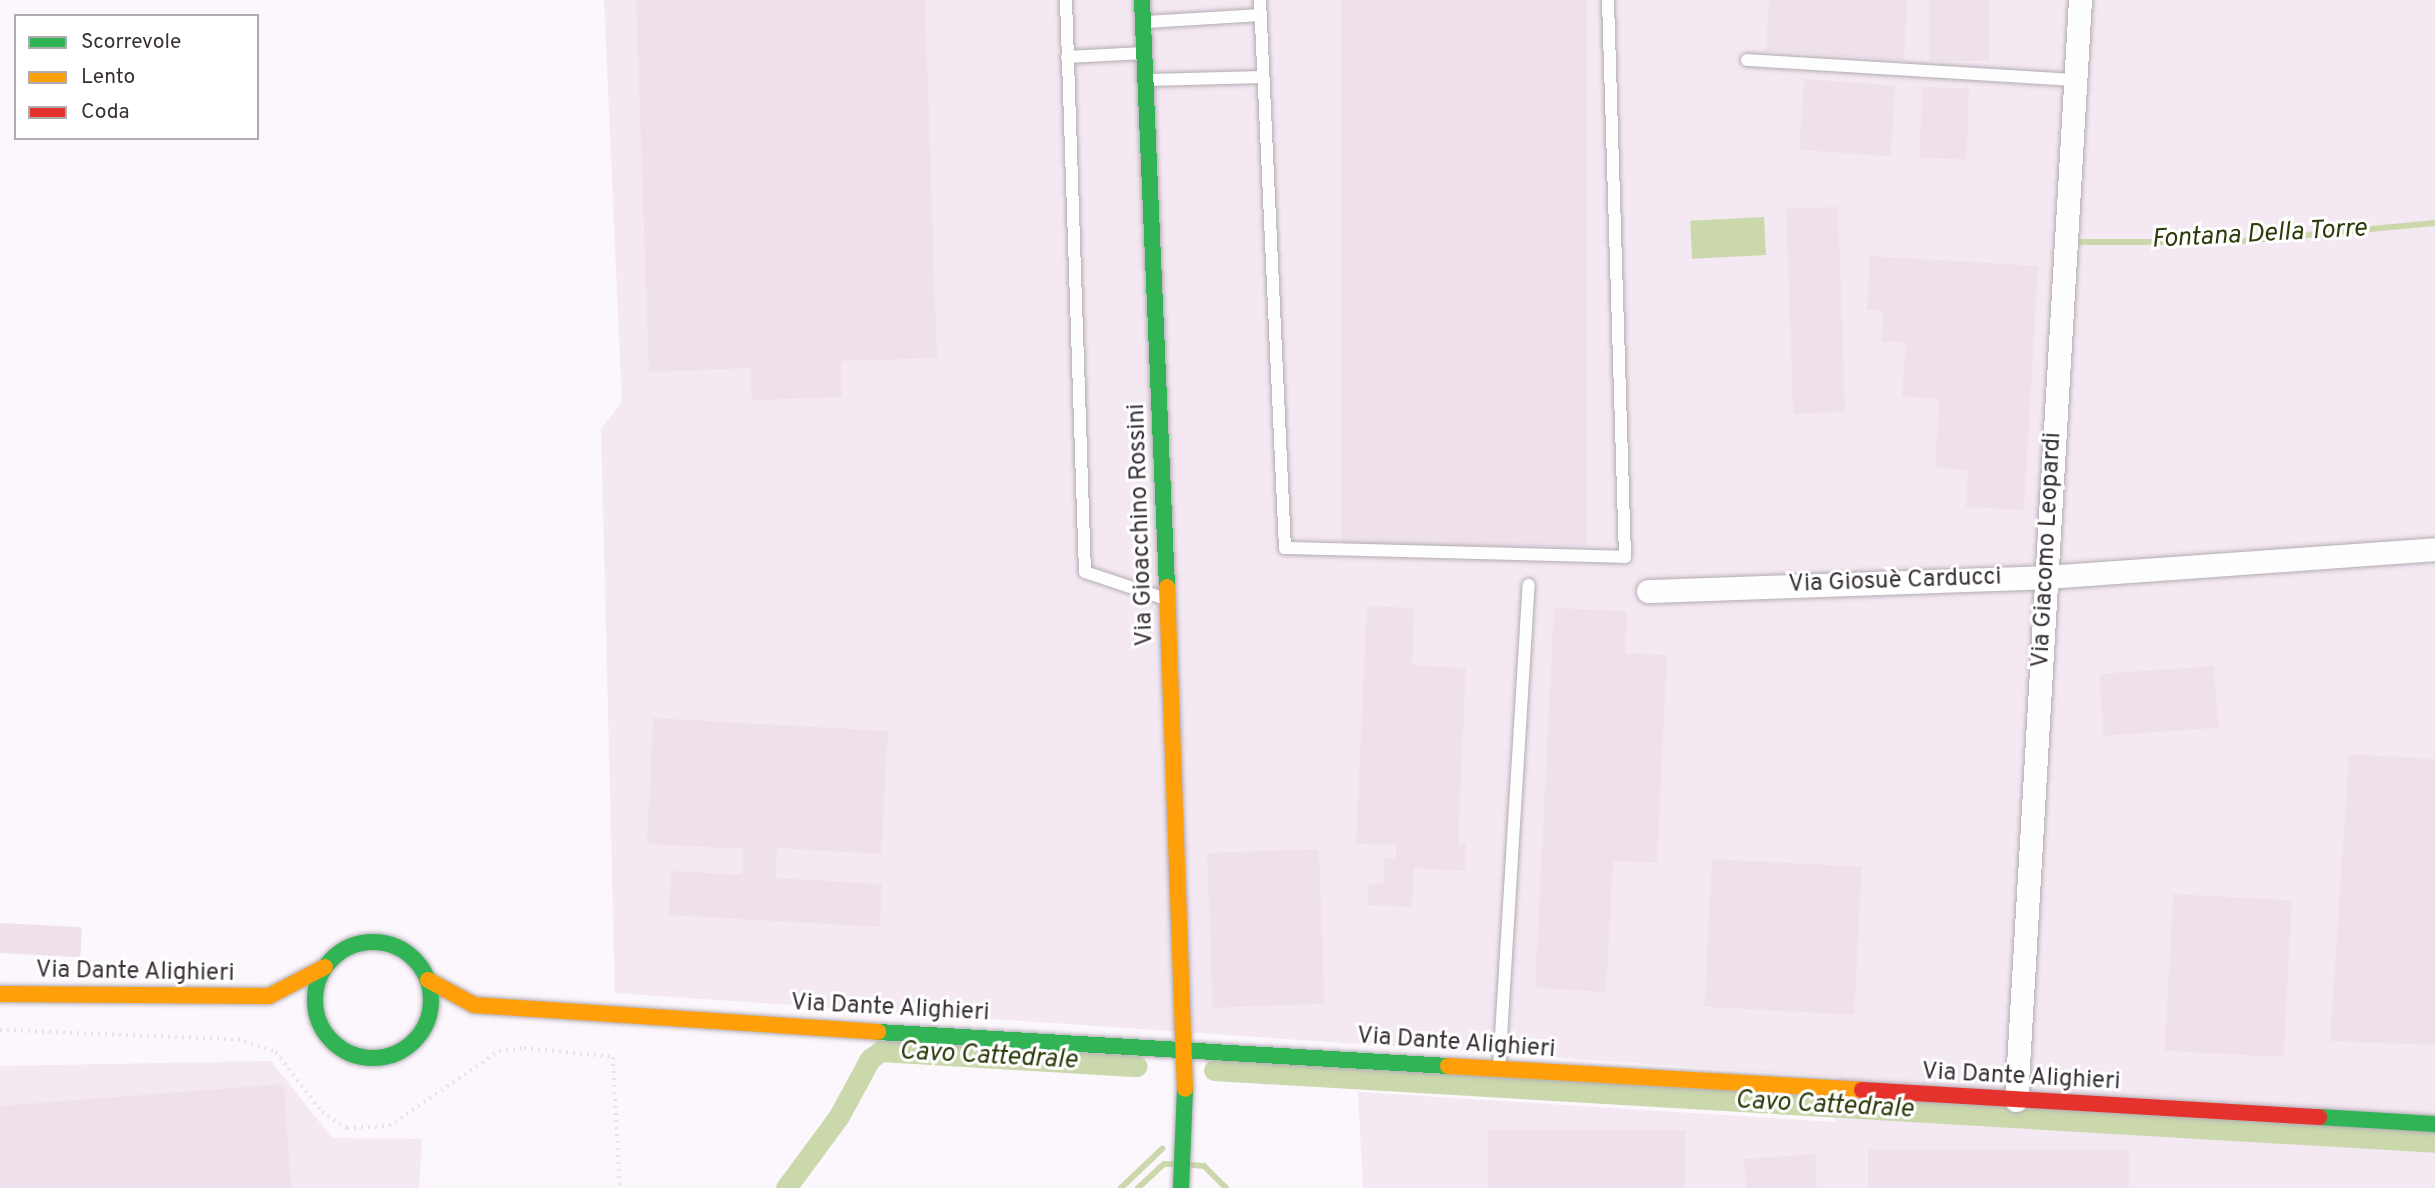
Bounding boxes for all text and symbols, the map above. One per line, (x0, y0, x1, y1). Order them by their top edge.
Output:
legend (14, 14, 259, 140)
text: Scorrevole (81, 29, 181, 56)
text: Lento (81, 64, 135, 91)
text: Coda (81, 99, 130, 126)
water label: Fontana Della Torre (2150, 214, 2368, 256)
street label: Via Gioacchino Rossini (1123, 403, 1161, 647)
street label: Via Giacomo Leopardi (2027, 431, 2069, 669)
street label: Via Giosuè Carducci (1788, 564, 2002, 600)
street label: Via Dante Alighieri (35, 957, 235, 989)
street label: Via Dante Alighieri (790, 989, 990, 1029)
street label: Via Dante Alighieri (1355, 1023, 1557, 1065)
water label: Cavo Cattedrale (898, 1037, 1078, 1077)
street label: Via Dante Alighieri (1921, 1058, 2121, 1098)
water label: Cavo Cattedrale (1734, 1086, 1914, 1126)

